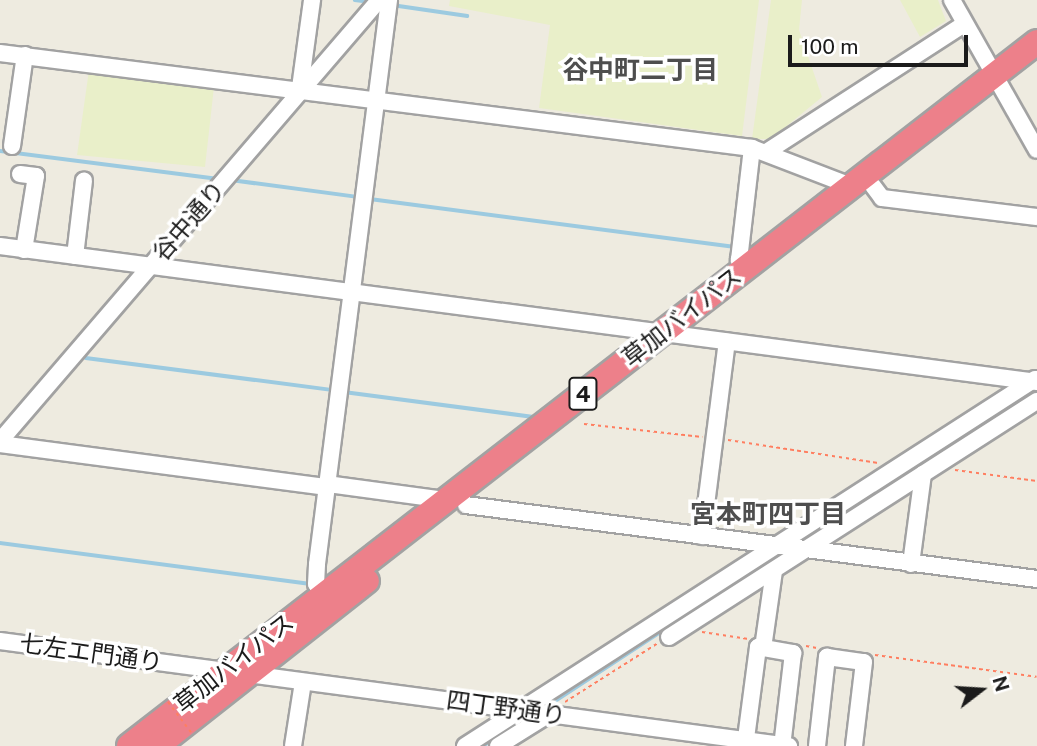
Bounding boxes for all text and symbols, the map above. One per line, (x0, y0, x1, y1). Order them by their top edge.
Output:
scale bar (792, 21, 972, 65)
text: 100 m (801, 34, 858, 59)
district label: 谷中町二丁目 (562, 54, 718, 86)
street label: 谷中通り (147, 175, 231, 267)
street label: 草加バイパス (616, 261, 748, 373)
road number: 4 (567, 374, 599, 414)
district label: 宮本町四丁目 (690, 498, 846, 530)
street label: 草加バイパス (168, 607, 300, 719)
street label: 七左エ門通り (18, 629, 164, 677)
north arrow (946, 655, 1016, 725)
text: N (988, 674, 1014, 694)
street label: 四丁野通り (445, 685, 567, 731)

